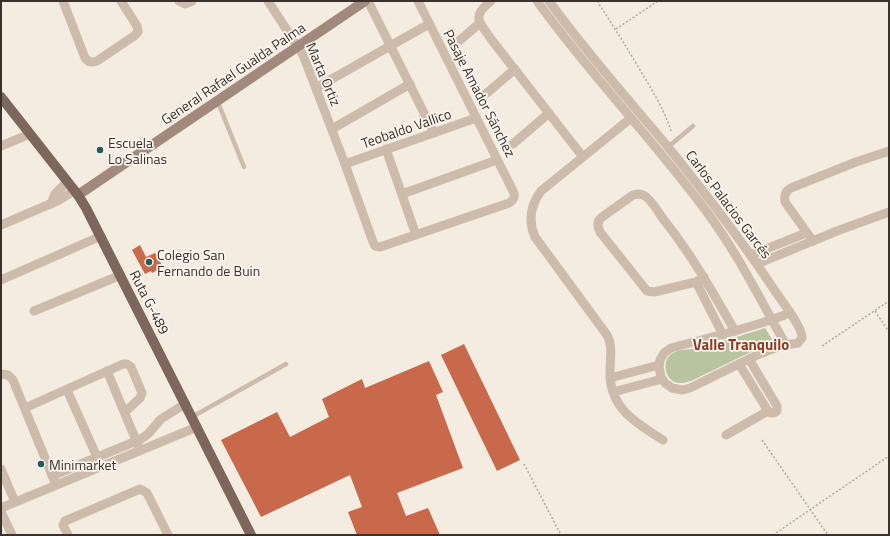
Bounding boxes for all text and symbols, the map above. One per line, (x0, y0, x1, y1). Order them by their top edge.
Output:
street label: General Rafael Gualda Palma (157, 17, 309, 129)
street label: Pasaje Amador Sánchez (439, 25, 521, 161)
street label: Marta Ortiz (301, 39, 347, 109)
street label: Teobaldo Vallico (358, 103, 454, 153)
place label: Escuela Lo Salinas (108, 132, 167, 169)
marker: Escuela Lo Salinas (95, 145, 105, 155)
street label: Carlos Palacios Garcés (681, 145, 777, 263)
place label: Colegio San Fernando de Buin (157, 244, 260, 281)
marker: Colegio San Fernando de Buin (144, 257, 154, 267)
street label: Ruta G-489 (125, 266, 175, 338)
district label: Valle Tranquilo (693, 333, 789, 356)
place label: Minimarket (49, 454, 117, 475)
marker: Minimarket (36, 459, 46, 469)

